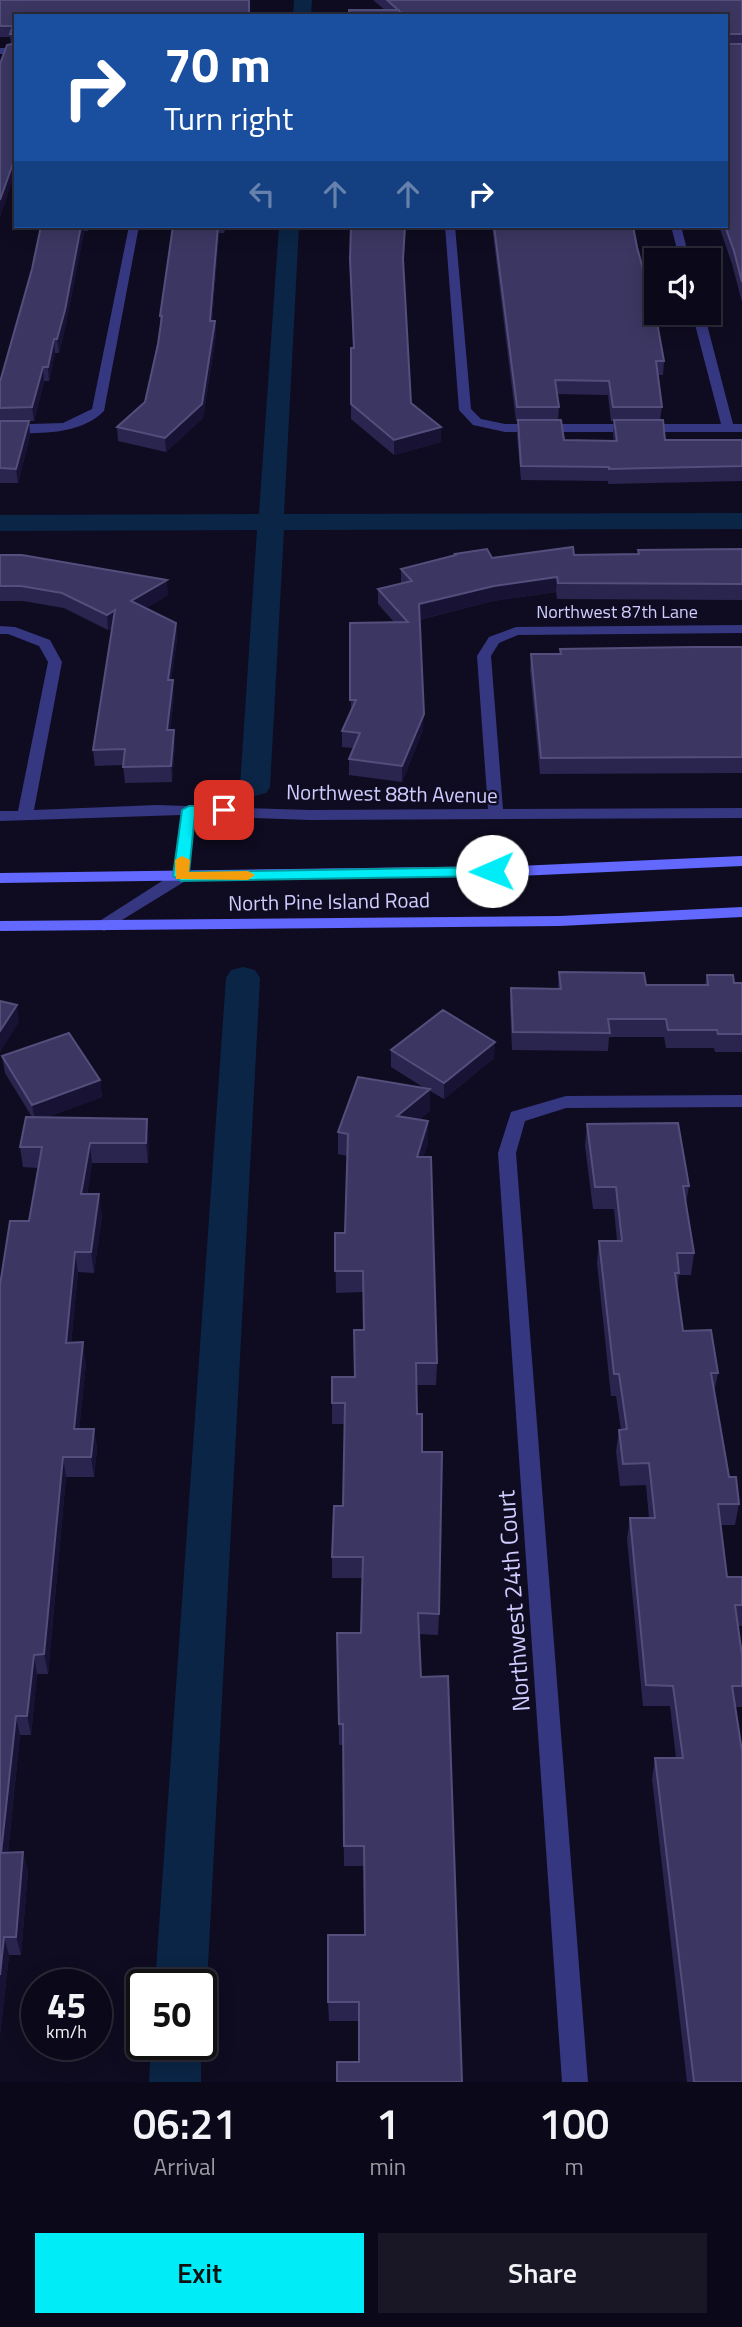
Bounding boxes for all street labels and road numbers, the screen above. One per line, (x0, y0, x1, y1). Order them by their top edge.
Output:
street label: Northwest 87th Lane (536, 598, 698, 625)
street label: Northwest 88th Avenue (286, 775, 498, 811)
street label: North Pine Island Road (228, 883, 430, 919)
street label: Northwest 24th Court (487, 1489, 539, 1713)

